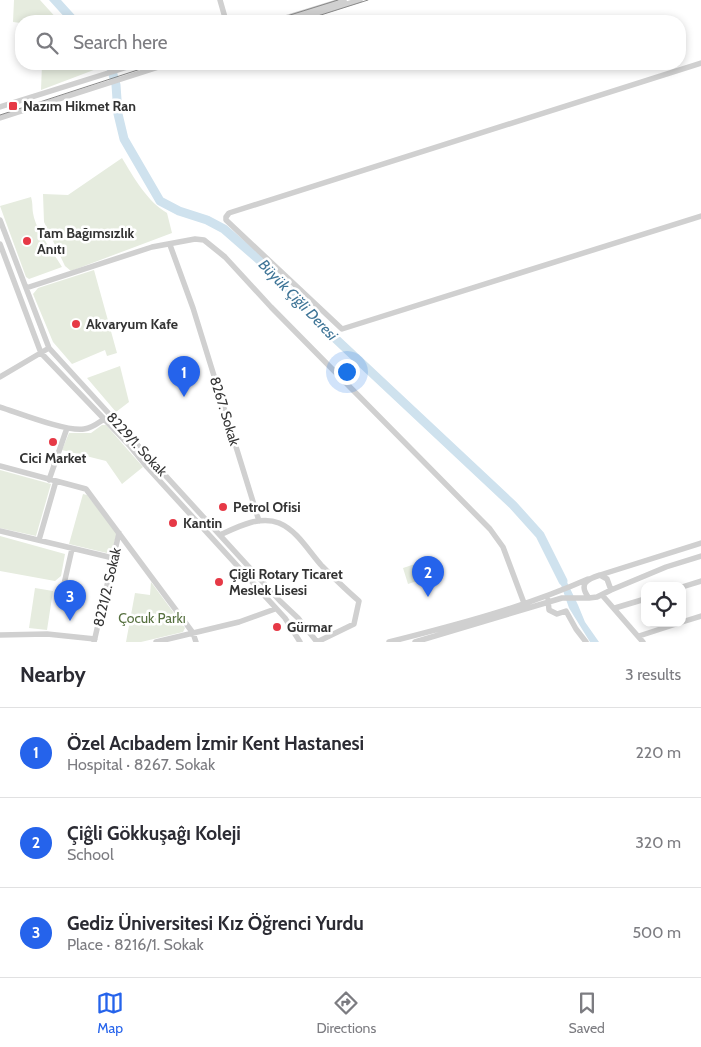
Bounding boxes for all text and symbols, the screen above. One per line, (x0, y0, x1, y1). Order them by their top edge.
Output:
search box (15, 15, 686, 70)
icon: search (33, 29, 61, 57)
text: Search here (73, 31, 167, 54)
place label: Nazım Hikmet Ran (23, 97, 136, 115)
marker: Nazım Hikmet Ran (7, 100, 19, 112)
place label: Tam Bağımsızlık Anıtı (37, 224, 135, 258)
marker: Tam Bağımsızlık Anıtı (21, 235, 33, 247)
water label: Büyük Çiğli Deresi (255, 256, 342, 345)
place label: Akvaryum Kafe (86, 315, 178, 333)
marker: Akvaryum Kafe (70, 318, 82, 330)
pin: 1 (168, 356, 200, 397)
your location (334, 359, 360, 385)
street label: 8267. Sokak (206, 374, 244, 448)
street label: 8229/1. Sokak (103, 408, 172, 480)
marker: Cici Market (47, 436, 59, 448)
place label: Cici Market (20, 449, 87, 467)
place label: Petrol Ofisi (233, 498, 301, 516)
marker: Petrol Ofisi (217, 501, 229, 513)
place label: Kantin (183, 514, 222, 532)
marker: Kantin (167, 517, 179, 529)
street label: 8221/2. Sokak (89, 545, 125, 628)
pin: 2 (412, 556, 444, 597)
place label: Çiğli Rotary Ticaret Meslek Lisesi (229, 565, 343, 599)
marker: Çiğli Rotary Ticaret Meslek Lisesi (213, 576, 225, 588)
pin: 3 (54, 580, 86, 621)
map controls (641, 582, 686, 627)
button: locate (641, 582, 686, 627)
park label: Çocuk Parkı (118, 609, 186, 627)
place label: Gürmar (287, 618, 333, 636)
marker: Gürmar (271, 621, 283, 633)
text: Nearby (20, 662, 86, 687)
text: 3 results (625, 665, 681, 684)
text: Özel Acıbadem İzmir Kent Hastanesi (67, 732, 364, 755)
text: 1 (33, 743, 39, 762)
text: 220 m (635, 743, 681, 762)
text: Hospital · 8267. Sokak (67, 755, 215, 774)
text: Çiĝli Gökkuşaĝı Koleji (67, 822, 241, 845)
text: 2 (32, 833, 40, 852)
text: 320 m (635, 833, 681, 852)
text: School (67, 845, 114, 864)
text: Gediz Üniversitesi Kız Öğrenci Yurdu (67, 912, 364, 935)
text: 3 (32, 923, 40, 942)
text: 500 m (632, 923, 681, 942)
text: Place · 8216/1. Sokak (67, 935, 204, 954)
tab: Map (96, 989, 124, 1037)
tab: Directions (316, 989, 376, 1037)
tab: Saved (568, 989, 605, 1037)

